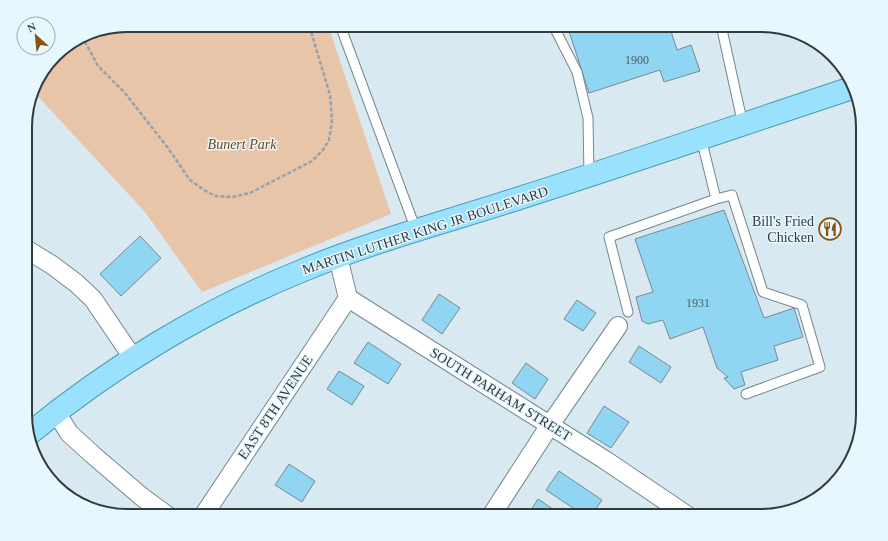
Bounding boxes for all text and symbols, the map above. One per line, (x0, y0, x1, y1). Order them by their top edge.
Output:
north arrow (16, 16, 56, 56)
text: N (25, 20, 38, 34)
house number: 1900 (625, 53, 649, 67)
park label: Bunert Park (208, 137, 277, 152)
street label: MARTIN LUTHER KING JR BOULEVARD (300, 183, 550, 277)
place label: Bill's Fried Chicken (752, 214, 814, 245)
restaurant icon: Bill's Fried Chicken (817, 216, 843, 242)
house number: 1931 (686, 296, 710, 310)
street label: SOUTH PARHAM STREET (427, 345, 574, 444)
street label: EAST 8TH AVENUE (235, 352, 316, 462)

